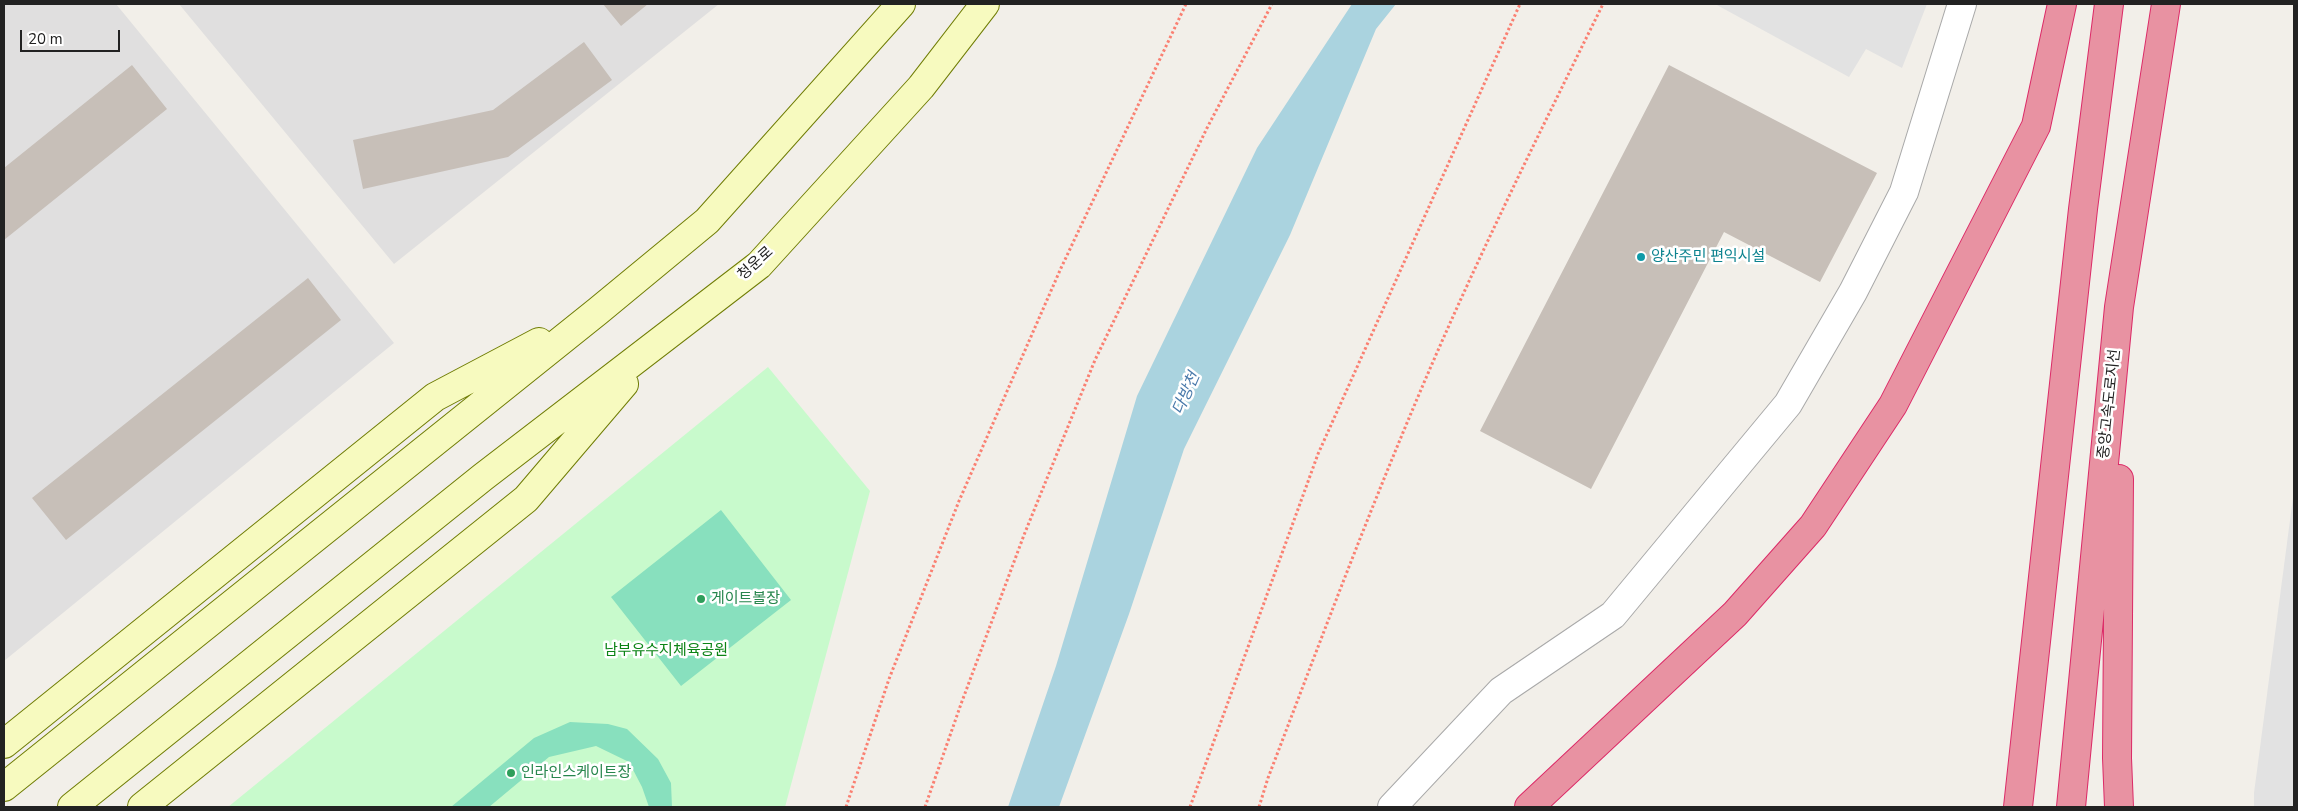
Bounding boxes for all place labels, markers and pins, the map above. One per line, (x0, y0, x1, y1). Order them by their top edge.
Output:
place label: 양산주민 편익시설 (1651, 248, 1765, 266)
marker: 양산주민 편익시설 (1635, 251, 1647, 263)
place label: 게이트볼장 (711, 590, 780, 608)
marker: 게이트볼장 (695, 593, 707, 605)
place label: 인라인스케이트장 (521, 764, 631, 782)
marker: 인라인스케이트장 (505, 767, 517, 779)

